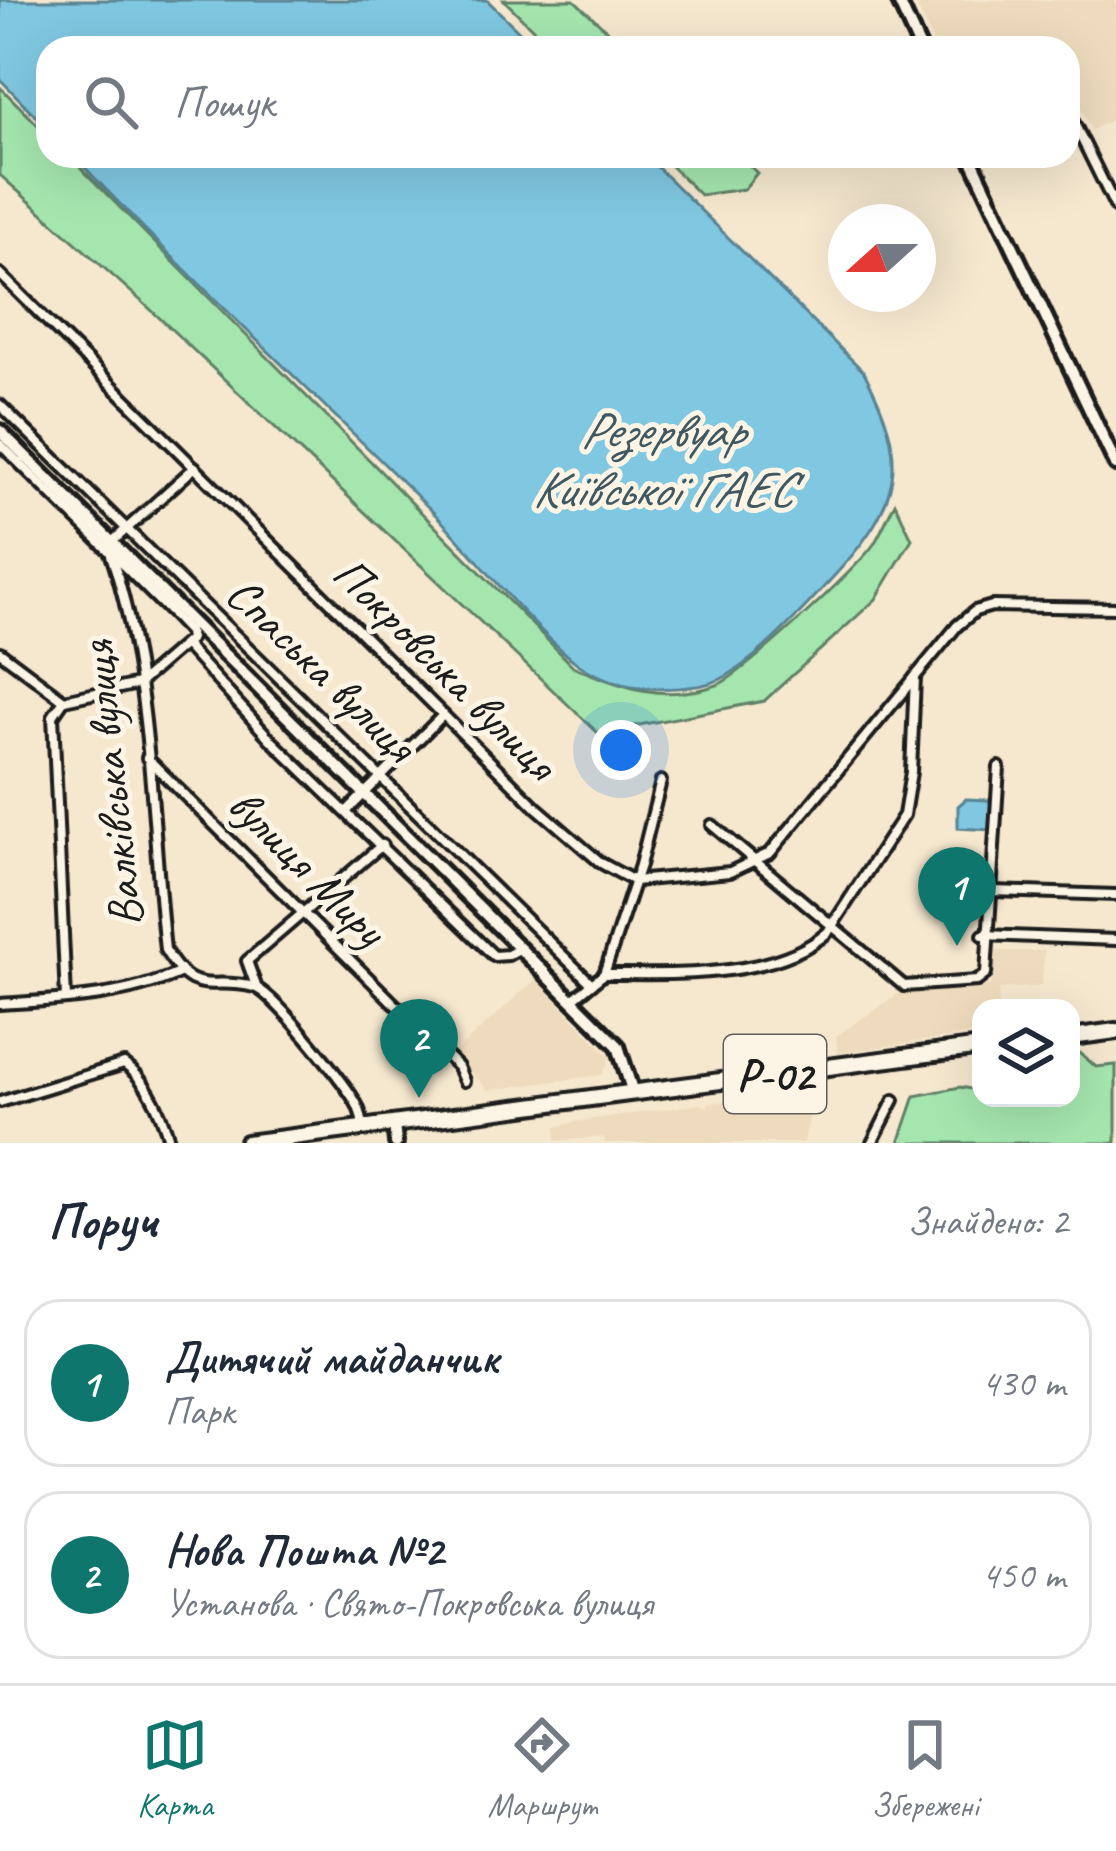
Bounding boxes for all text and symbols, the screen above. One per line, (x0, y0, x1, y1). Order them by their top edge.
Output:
search box (36, 36, 1080, 168)
icon: search (78, 69, 144, 135)
text: Пошук (174, 74, 274, 131)
north arrow (828, 204, 936, 312)
water label: Резервуар Київської ГАЕС (533, 398, 806, 521)
street label: Покровська вулиця (321, 543, 572, 795)
street label: Спаська вулиця (214, 563, 431, 776)
street label: Валківська вулиця (66, 637, 156, 930)
your location (591, 720, 651, 780)
street label: вулиця Миру (215, 775, 402, 961)
pin: 1 (918, 847, 996, 946)
pin: 2 (380, 999, 458, 1098)
map controls (972, 999, 1080, 1107)
button: layers (972, 999, 1080, 1107)
road number: Р-02 (724, 1035, 826, 1113)
text: Поруч (48, 1189, 157, 1253)
text: Знайдено: 2 (907, 1197, 1068, 1246)
text: Дитячий майданчик (165, 1330, 498, 1387)
text: 1 (81, 1359, 99, 1408)
text: 430 m (981, 1359, 1065, 1408)
text: Парк (165, 1387, 235, 1436)
text: Нова Пошта №2 (165, 1522, 443, 1579)
text: 2 (81, 1551, 99, 1600)
text: 450 m (981, 1551, 1065, 1600)
text: Установа · Свято-Покровська вулиця (165, 1579, 653, 1628)
tab: Карта (137, 1712, 213, 1826)
tab: Маршрут (488, 1712, 596, 1826)
tab: Збережені (871, 1712, 979, 1826)

